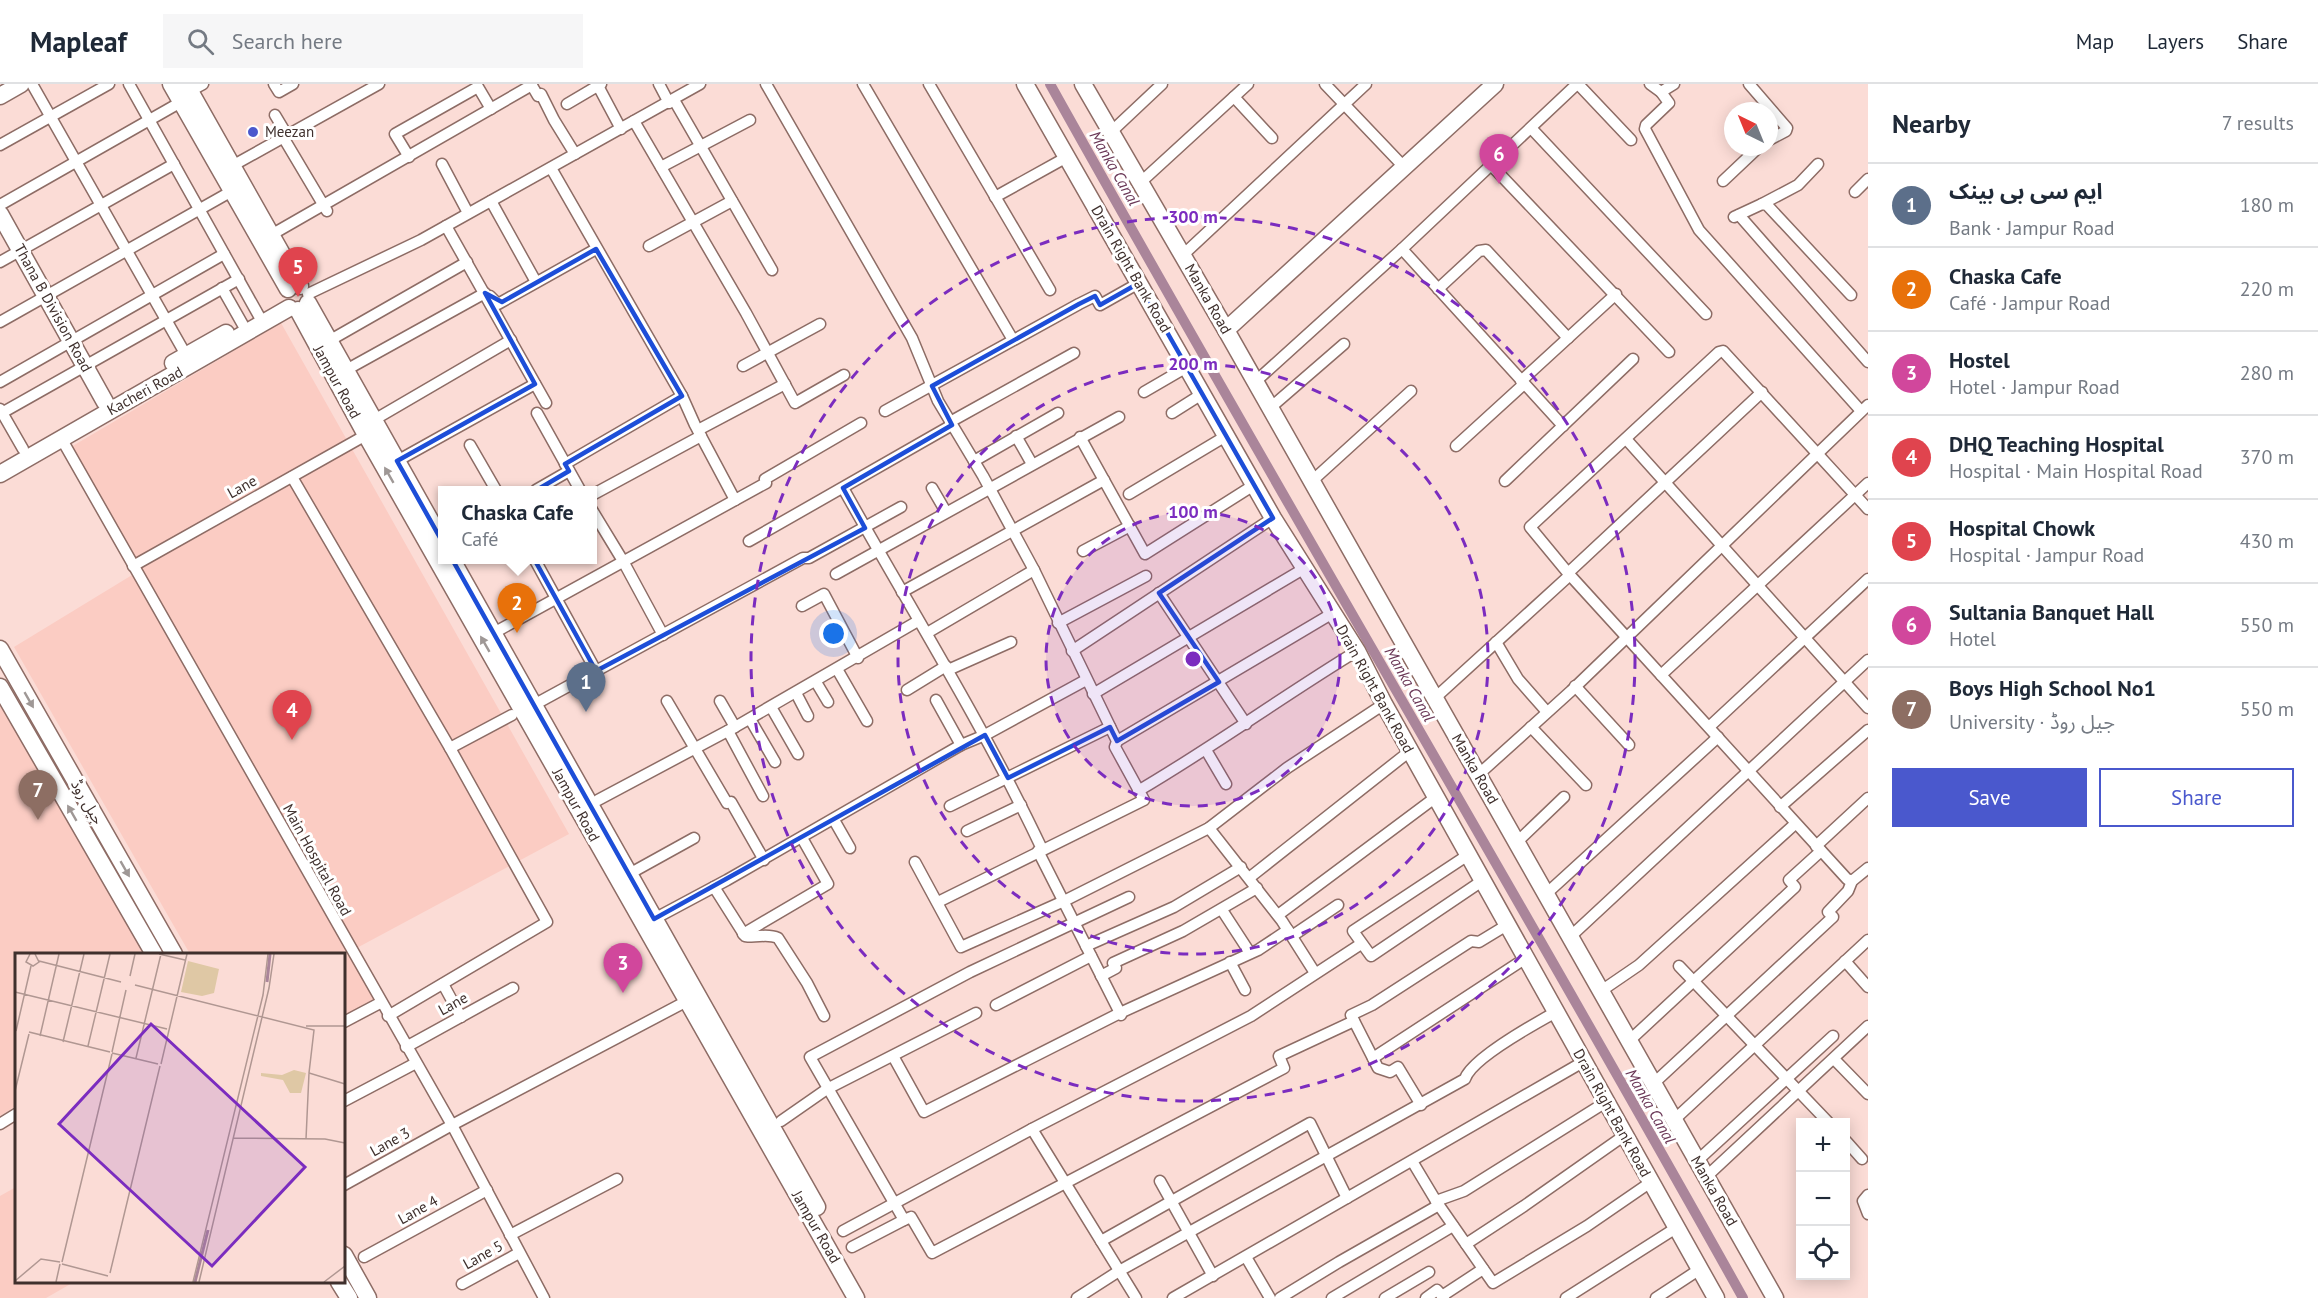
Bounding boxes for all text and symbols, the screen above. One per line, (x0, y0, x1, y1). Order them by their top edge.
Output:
search box (163, 14, 583, 68)
text: Mapleaf (30, 23, 127, 60)
icon: search (184, 25, 217, 58)
text: Search here (232, 27, 343, 55)
text: Map (2076, 28, 2114, 55)
text: Layers (2147, 28, 2204, 55)
text: Share (2237, 28, 2288, 55)
north arrow (1724, 102, 1778, 156)
text: Nearby (1892, 107, 1970, 140)
text: 7 results (2222, 110, 2294, 136)
place label: Meezan (265, 122, 314, 141)
marker: Meezan (246, 125, 260, 139)
water label: Manka Canal (1085, 127, 1145, 210)
pin: 6 (1480, 135, 1518, 184)
text: ایم سی بی بینک (1949, 177, 2103, 205)
text: 1 (1906, 192, 1917, 218)
text: 180 m (2240, 192, 2294, 218)
street label: Drain Right Bank Road (1087, 202, 1176, 336)
text: 300 m (1168, 205, 1218, 228)
text: Bank · Jampur Road (1949, 215, 2115, 241)
street label: Thana B Division Road (10, 240, 97, 375)
pin: 5 (278, 248, 318, 297)
street label: Manka Road (1181, 260, 1236, 337)
text: Chaska Cafe (1949, 262, 2062, 290)
text: 2 (1906, 276, 1917, 302)
text: 220 m (2240, 276, 2294, 302)
text: Café · Jampur Road (1949, 290, 2110, 316)
street label: Jampur Road (309, 341, 365, 422)
text: Hostel (1949, 346, 2010, 374)
text: 200 m (1168, 352, 1218, 375)
text: 3 (1906, 360, 1917, 386)
text: 280 m (2240, 360, 2294, 386)
street label: Kacheri Road (104, 362, 186, 419)
text: Hotel · Jampur Road (1949, 374, 2120, 400)
text: DHQ Teaching Hospital (1949, 430, 2164, 458)
text: 4 (1906, 444, 1917, 470)
text: 370 m (2240, 444, 2294, 470)
text: Hospital · Main Hospital Road (1949, 458, 2203, 484)
one-way arrow (384, 466, 394, 483)
street label: Lane (224, 471, 260, 502)
popup (438, 486, 597, 564)
text: Chaska Cafe (461, 498, 574, 526)
text: 100 m (1168, 500, 1218, 523)
text: Hospital Chowk (1949, 514, 2095, 542)
text: Café (461, 526, 499, 552)
text: 5 (1906, 528, 1917, 554)
text: 430 m (2240, 528, 2294, 554)
text: Hospital · Jampur Road (1949, 542, 2144, 568)
pin: 2 (498, 584, 536, 633)
text: Sultania Banquet Hall (1949, 598, 2154, 626)
text: 6 (1906, 612, 1917, 638)
text: 550 m (2240, 612, 2294, 638)
your location (819, 619, 848, 648)
street label: Drain Right Bank Road (1332, 621, 1419, 756)
text: Hotel (1949, 626, 1996, 652)
one-way arrow (480, 636, 490, 653)
water label: Manka Canal (1380, 643, 1440, 726)
centre of rings (1183, 649, 1203, 669)
pin: 1 (566, 662, 606, 712)
text: Boys High School No1 (1949, 674, 2156, 702)
pin: 4 (272, 690, 312, 740)
one-way arrow (24, 692, 34, 709)
text: 7 (1906, 696, 1917, 722)
text: 550 m (2240, 696, 2294, 722)
text: University · جیل روڈ (1949, 709, 2115, 735)
street label: Manka Road (1448, 730, 1503, 807)
street label: Jampur Road (548, 764, 604, 845)
button: Save (1892, 768, 2087, 827)
button: Share (2099, 768, 2294, 827)
pin: 7 (18, 770, 57, 820)
street label: جیل روڈ (67, 776, 108, 828)
street label: Main Hospital Road (279, 801, 356, 919)
one-way arrow (67, 805, 78, 821)
one-way arrow (120, 861, 130, 878)
pin: 3 (604, 944, 642, 993)
inset map (15, 953, 345, 1283)
street label: Lane (435, 988, 471, 1019)
street label: Drain Right Bank Road (1569, 1045, 1656, 1180)
water label: Manka Canal (1621, 1065, 1681, 1148)
map controls (1796, 1118, 1850, 1280)
button: + (1796, 1118, 1850, 1172)
street label: Lane 3 (366, 1123, 413, 1160)
street label: Manka Road (1687, 1152, 1742, 1229)
button: − (1796, 1172, 1850, 1226)
street label: Jampur Road (787, 1186, 845, 1267)
street label: Lane 4 (394, 1191, 441, 1228)
button: locate (1796, 1226, 1850, 1280)
street label: Lane 5 (459, 1236, 506, 1273)

